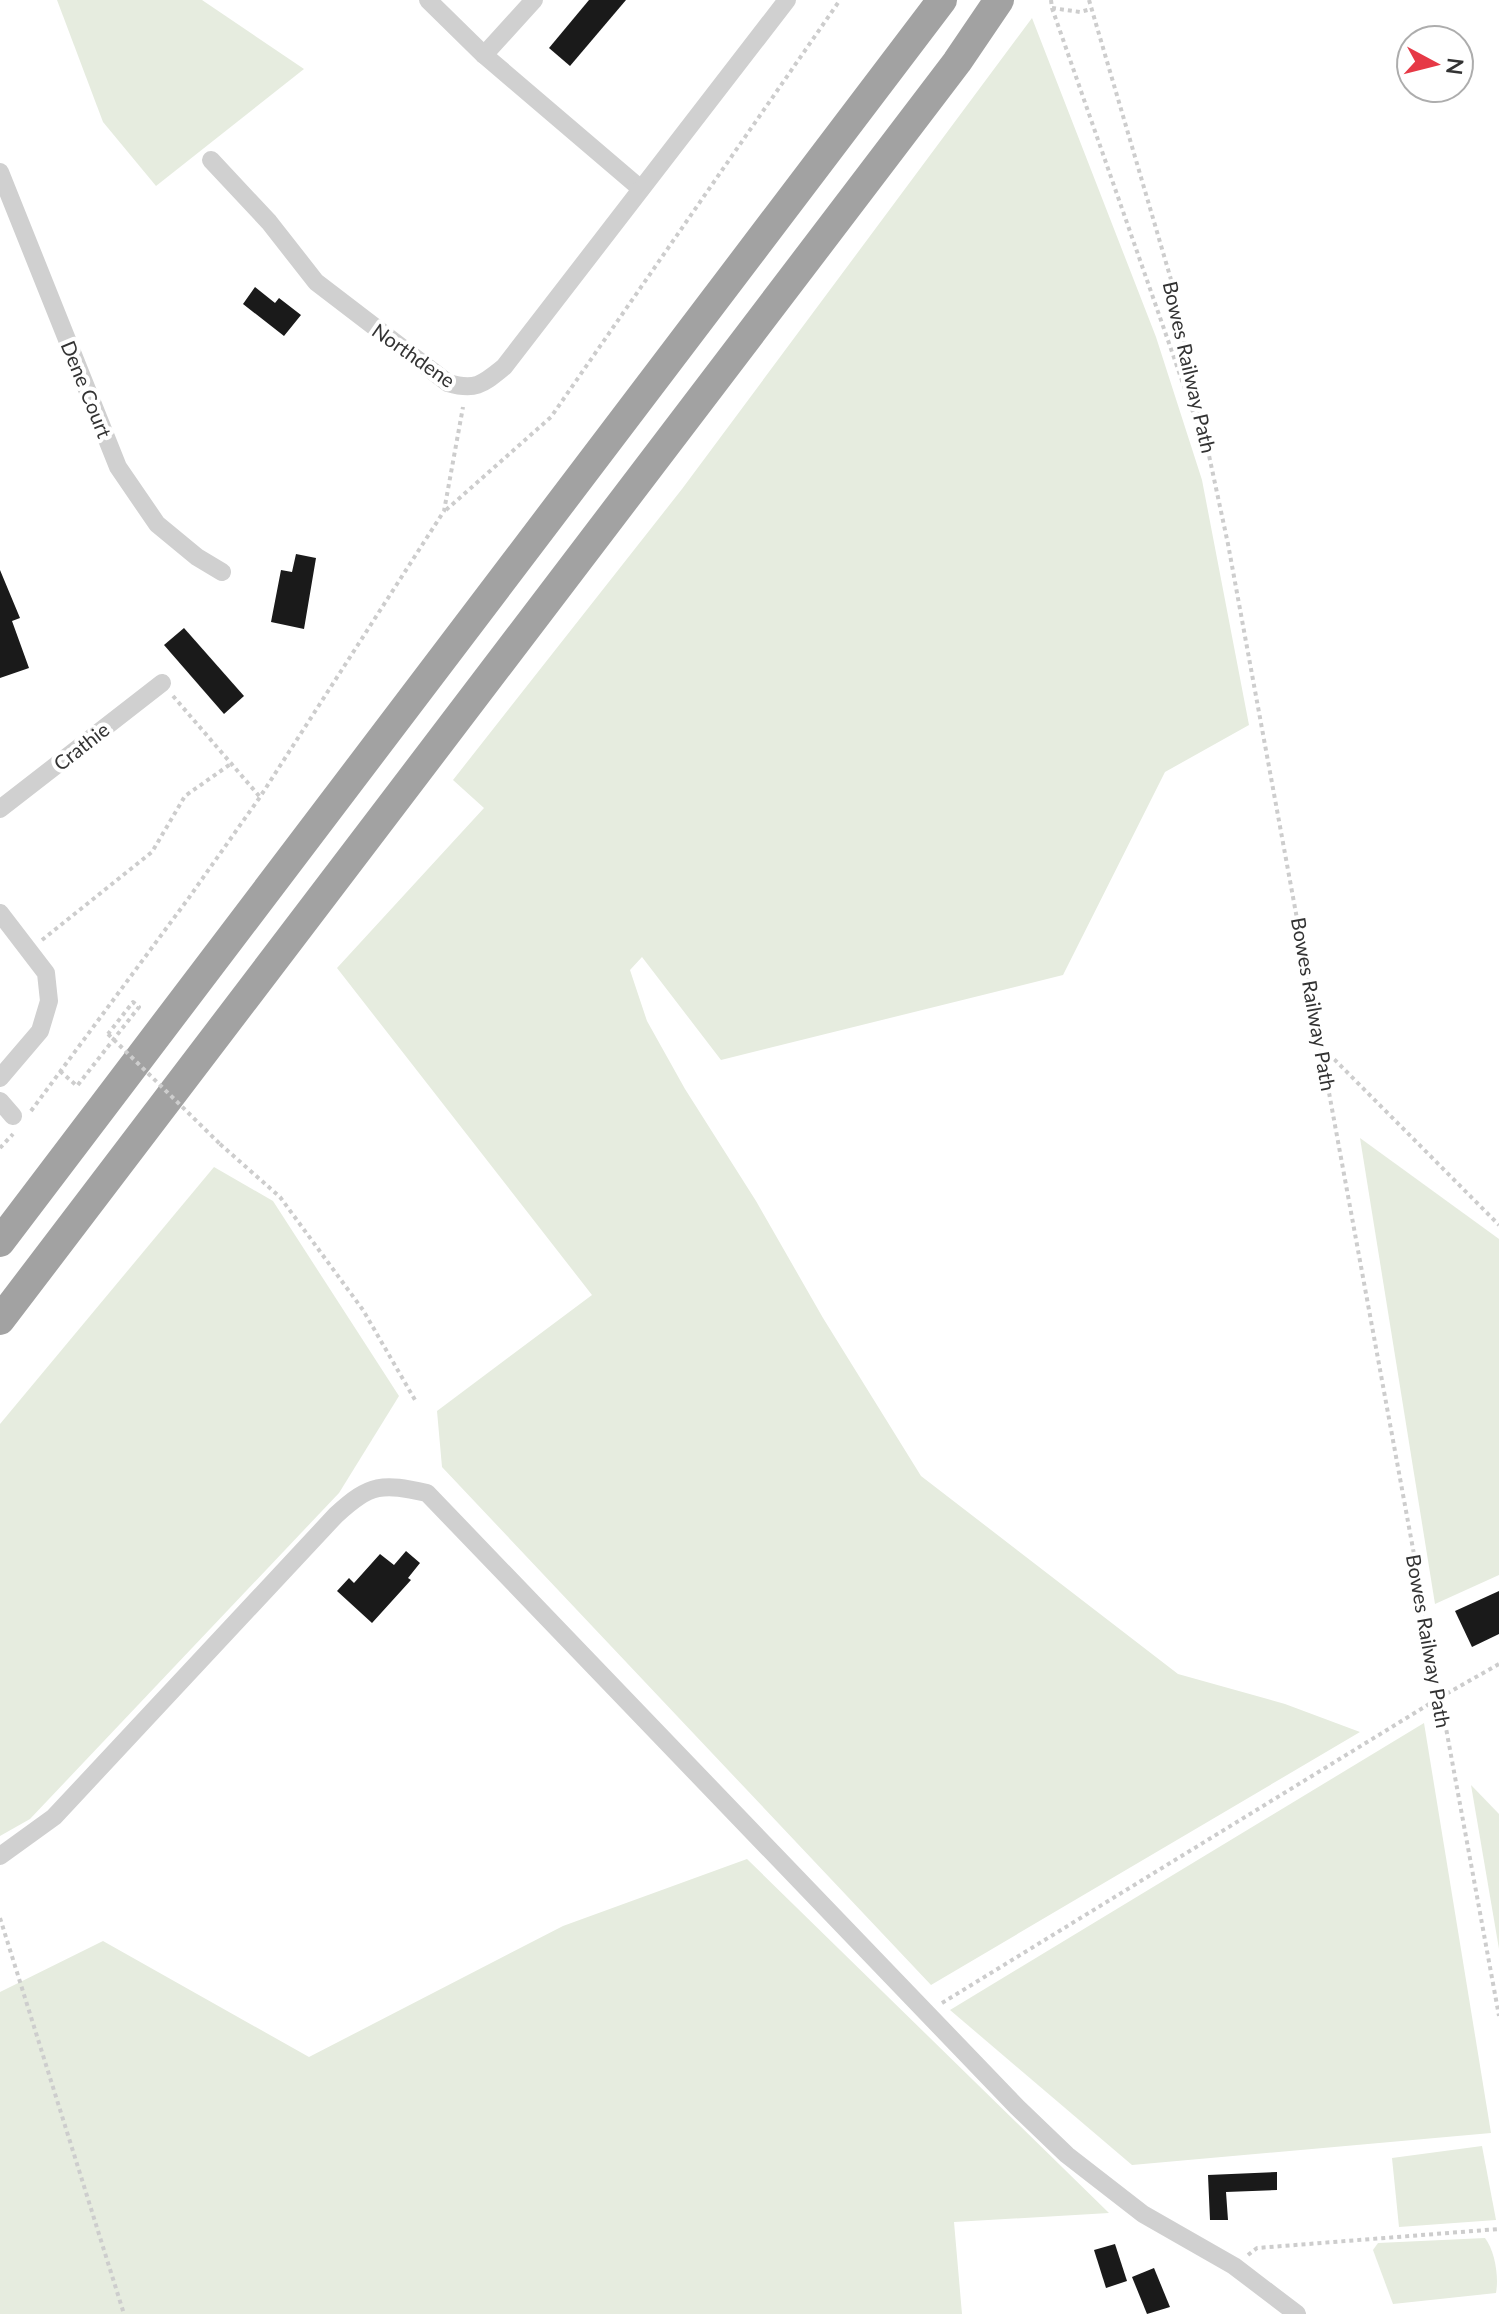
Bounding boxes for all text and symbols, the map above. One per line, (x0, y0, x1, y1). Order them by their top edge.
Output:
north arrow (1395, 24, 1475, 104)
text: N (1441, 56, 1470, 77)
street label: Bowes Railway Path (1159, 279, 1221, 455)
street label: Northdene (368, 318, 460, 392)
street label: Dene Court (57, 337, 117, 441)
street label: Crathie (48, 717, 114, 775)
street label: Bowes Railway Path (1287, 915, 1341, 1093)
street label: Bowes Railway Path (1402, 1552, 1456, 1730)

